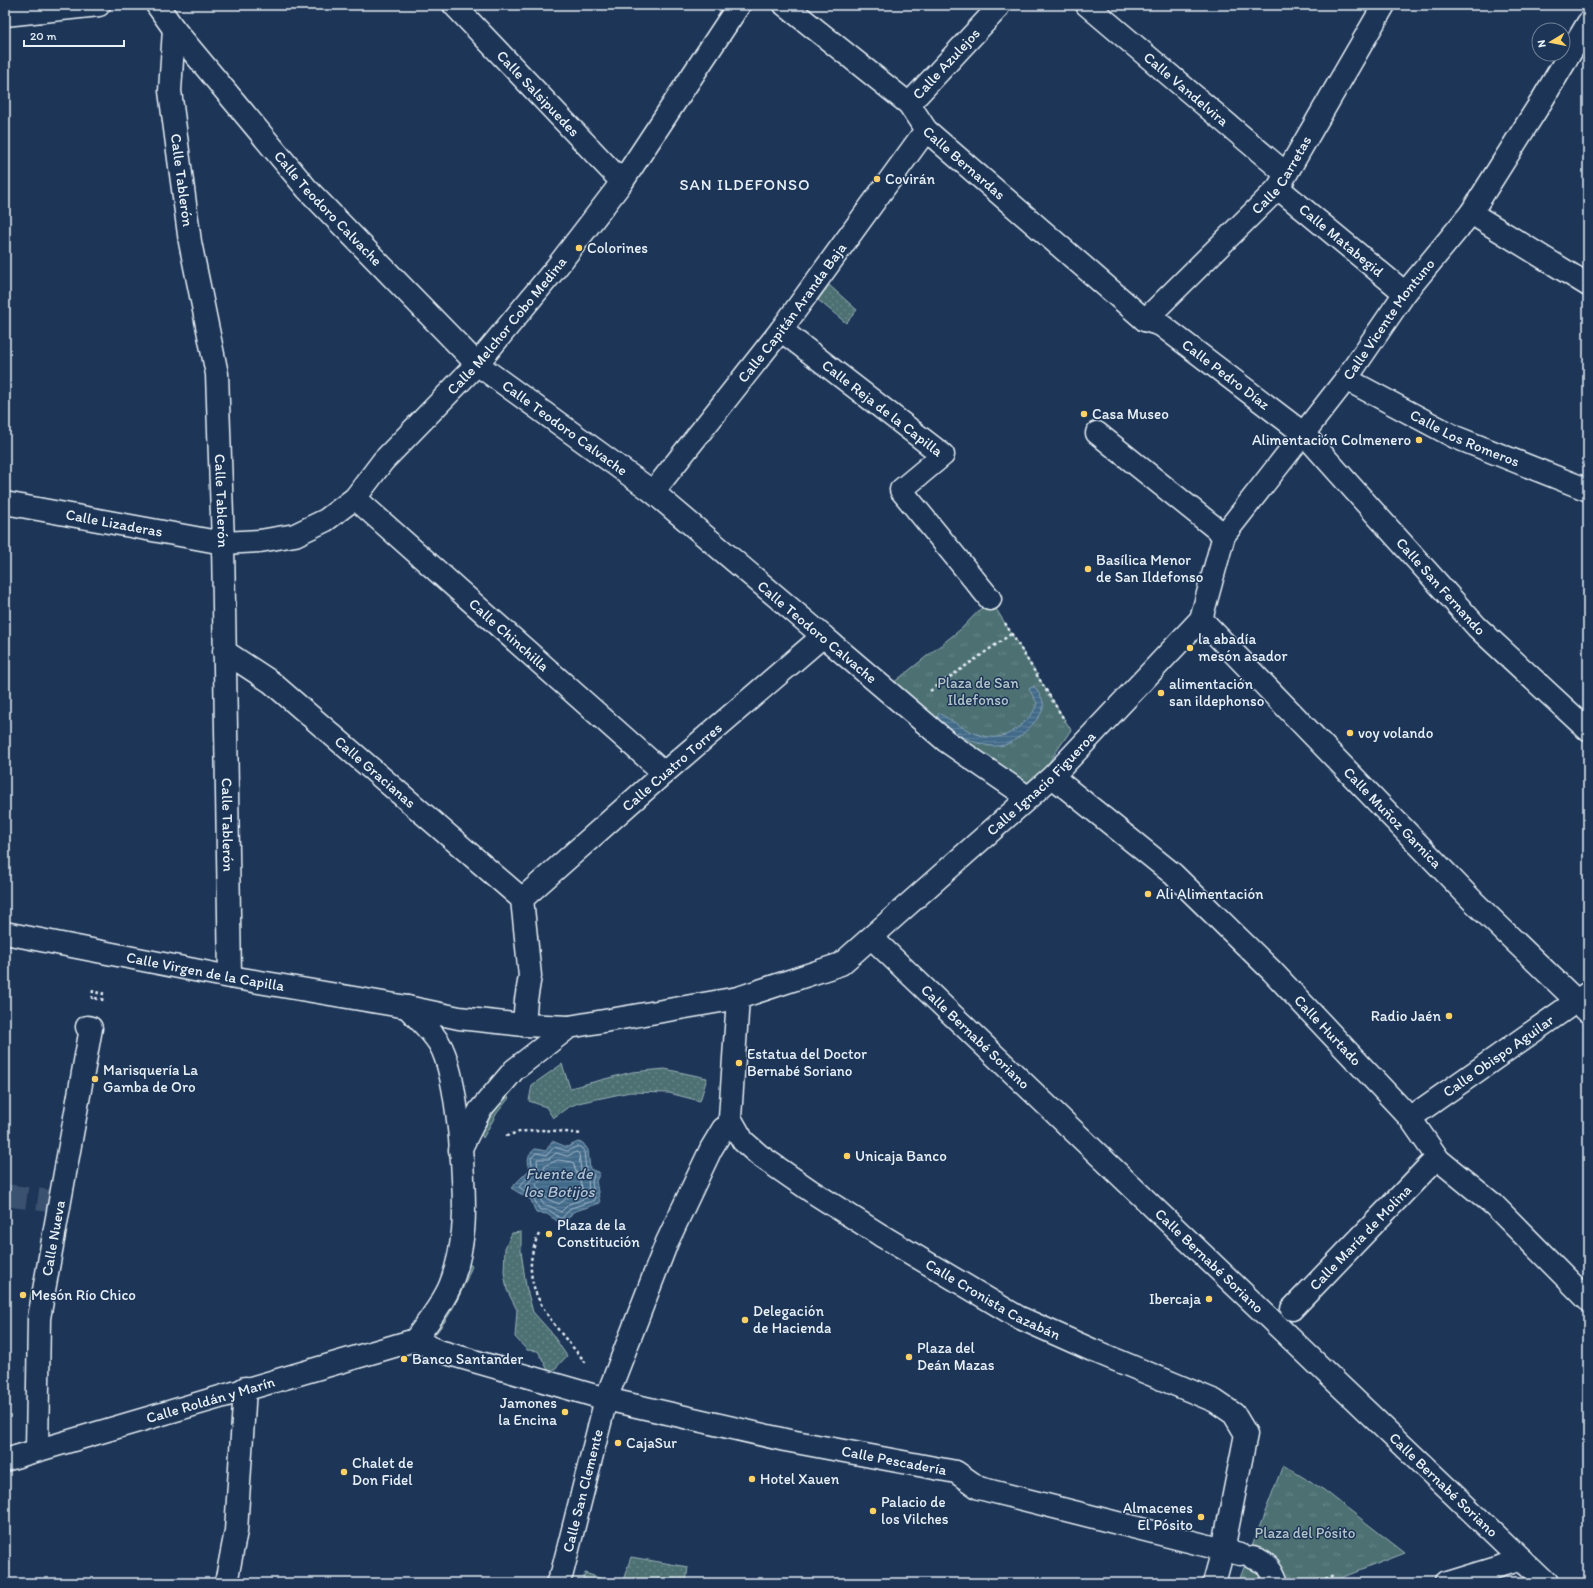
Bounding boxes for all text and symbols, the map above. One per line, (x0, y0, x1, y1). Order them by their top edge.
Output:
scale bar (24, 22, 124, 48)
north arrow (1531, 22, 1571, 62)
street label: Calle Azulejos (909, 24, 984, 103)
text: 20 m (30, 29, 57, 43)
text: N (1535, 39, 1549, 48)
street label: Calle Salsipuedes (493, 47, 583, 141)
street label: Calle Vandelvira (1140, 48, 1232, 130)
street label: Calle Bernardas (919, 122, 1009, 204)
street label: Calle Tablerón (167, 132, 197, 228)
street label: Calle Carretas (1248, 132, 1315, 218)
street label: Calle Teodoro Calvache (270, 147, 386, 270)
place label: Covirán (885, 170, 936, 188)
marker: Covirán (872, 174, 882, 184)
district label: SAN ILDEFONSO (679, 175, 811, 194)
street label: Calle Matabegid (1295, 200, 1387, 280)
place label: Colorines (587, 239, 648, 257)
street label: Calle Capitán Aranda Baja (734, 239, 850, 386)
marker: Colorines (574, 243, 584, 253)
street label: Calle Melchor Cobo Medina (443, 253, 570, 398)
street label: Calle Vicente Montuno (1339, 255, 1439, 384)
street label: Calle Pedro Díaz (1178, 335, 1273, 414)
street label: Calle Reja de la Capilla (818, 356, 947, 461)
street label: Calle Teodoro Calvache (499, 376, 631, 479)
place label: Casa Museo (1092, 405, 1169, 423)
street label: Calle Los Romeros (1407, 406, 1523, 471)
marker: Casa Museo (1079, 409, 1089, 419)
place label: Alimentación Colmenero (1252, 431, 1411, 449)
marker: Alimentación Colmenero (1414, 435, 1424, 445)
street label: Calle Tablerón (211, 454, 232, 548)
street label: Calle Lizaderas (64, 505, 164, 541)
street label: Calle San Fernando (1392, 534, 1489, 639)
place label: Basílica Menor de San Ildefonso (1096, 551, 1203, 586)
marker: Basílica Menor de San Ildefonso (1083, 564, 1093, 574)
street label: Calle Teodoro Calvache (754, 577, 880, 687)
street label: Calle Chinchilla (465, 595, 553, 676)
place label: la abadía mesón asador (1198, 630, 1288, 665)
marker: la abadía mesón asador (1185, 643, 1195, 653)
park label: Plaza de San Ildefonso (937, 674, 1019, 709)
place label: alimentación san ildephonso (1169, 675, 1264, 710)
marker: alimentación san ildephonso (1156, 688, 1166, 698)
street label: Calle Cuatro Torres (618, 719, 726, 815)
place label: voy volando (1358, 724, 1433, 742)
street label: Calle Ignacio Figueroa (983, 727, 1100, 840)
marker: voy volando (1345, 728, 1355, 738)
street label: Calle Gracianas (331, 732, 420, 812)
street label: Calle Muñoz Garnica (1340, 763, 1446, 872)
street label: Calle Tablerón (218, 778, 237, 872)
place label: Ali Alimentación (1156, 885, 1264, 903)
marker: Ali Alimentación (1143, 889, 1153, 899)
street label: Calle Virgen de la Capilla (125, 948, 286, 995)
street label: Calle Bernabé Soriano (917, 981, 1033, 1093)
street label: Calle Hurtado (1290, 991, 1365, 1069)
place label: Radio Jaén (1371, 1007, 1442, 1025)
street label: Calle Obispo Aguilar (1439, 1011, 1558, 1101)
marker: Radio Jaén (1444, 1011, 1454, 1021)
place label: Estatua del Doctor Bernabé Soriano (747, 1045, 867, 1080)
marker: Estatua del Doctor Bernabé Soriano (734, 1058, 744, 1068)
place label: Marisquería La Gamba de Oro (103, 1061, 198, 1096)
marker: Marisquería La Gamba de Oro (90, 1074, 100, 1084)
place label: Unicaja Banco (855, 1147, 947, 1165)
marker: Unicaja Banco (842, 1151, 852, 1161)
water label: Fuente de los Botijos (523, 1164, 596, 1201)
street label: Calle María de Molina (1306, 1180, 1416, 1294)
street label: Calle Nueva (38, 1198, 69, 1278)
street label: Calle Bernabé Soriano (1151, 1205, 1268, 1317)
place label: Plaza de la Constitución (557, 1216, 640, 1251)
marker: Plaza de la Constitución (544, 1229, 554, 1239)
street label: Calle Cronista Cazabán (922, 1255, 1064, 1344)
place label: Mesón Río Chico (31, 1286, 136, 1304)
marker: Mesón Río Chico (18, 1290, 28, 1300)
place label: Ibercaja (1149, 1290, 1201, 1308)
marker: Ibercaja (1204, 1294, 1214, 1304)
place label: Delegación de Hacienda (753, 1302, 832, 1337)
marker: Delegación de Hacienda (740, 1315, 750, 1325)
place label: Plaza del Deán Mazas (917, 1339, 995, 1374)
place label: Banco Santander (412, 1350, 523, 1368)
marker: Plaza del Deán Mazas (904, 1352, 914, 1362)
marker: Banco Santander (399, 1354, 409, 1364)
street label: Calle Roldán y Marín (144, 1373, 277, 1427)
place label: Jamones la Encina (498, 1394, 557, 1429)
marker: Jamones la Encina (560, 1407, 570, 1417)
street label: Calle San Clemente (559, 1427, 607, 1554)
street label: Calle Bernabé Soriano (1385, 1429, 1502, 1541)
place label: CajaSur (626, 1434, 677, 1452)
marker: CajaSur (613, 1438, 623, 1448)
street label: Calle Pescadería (840, 1442, 948, 1479)
place label: Chalet de Don Fidel (352, 1454, 413, 1489)
marker: Chalet de Don Fidel (339, 1467, 349, 1477)
place label: Hotel Xauen (760, 1470, 840, 1488)
marker: Hotel Xauen (747, 1474, 757, 1484)
place label: Palacio de los Vilches (881, 1493, 949, 1528)
place label: Almacenes El Pósito (1123, 1499, 1193, 1534)
marker: Palacio de los Vilches (868, 1506, 878, 1516)
marker: Almacenes El Pósito (1196, 1512, 1206, 1522)
park label: Plaza del Pósito (1255, 1524, 1355, 1542)

